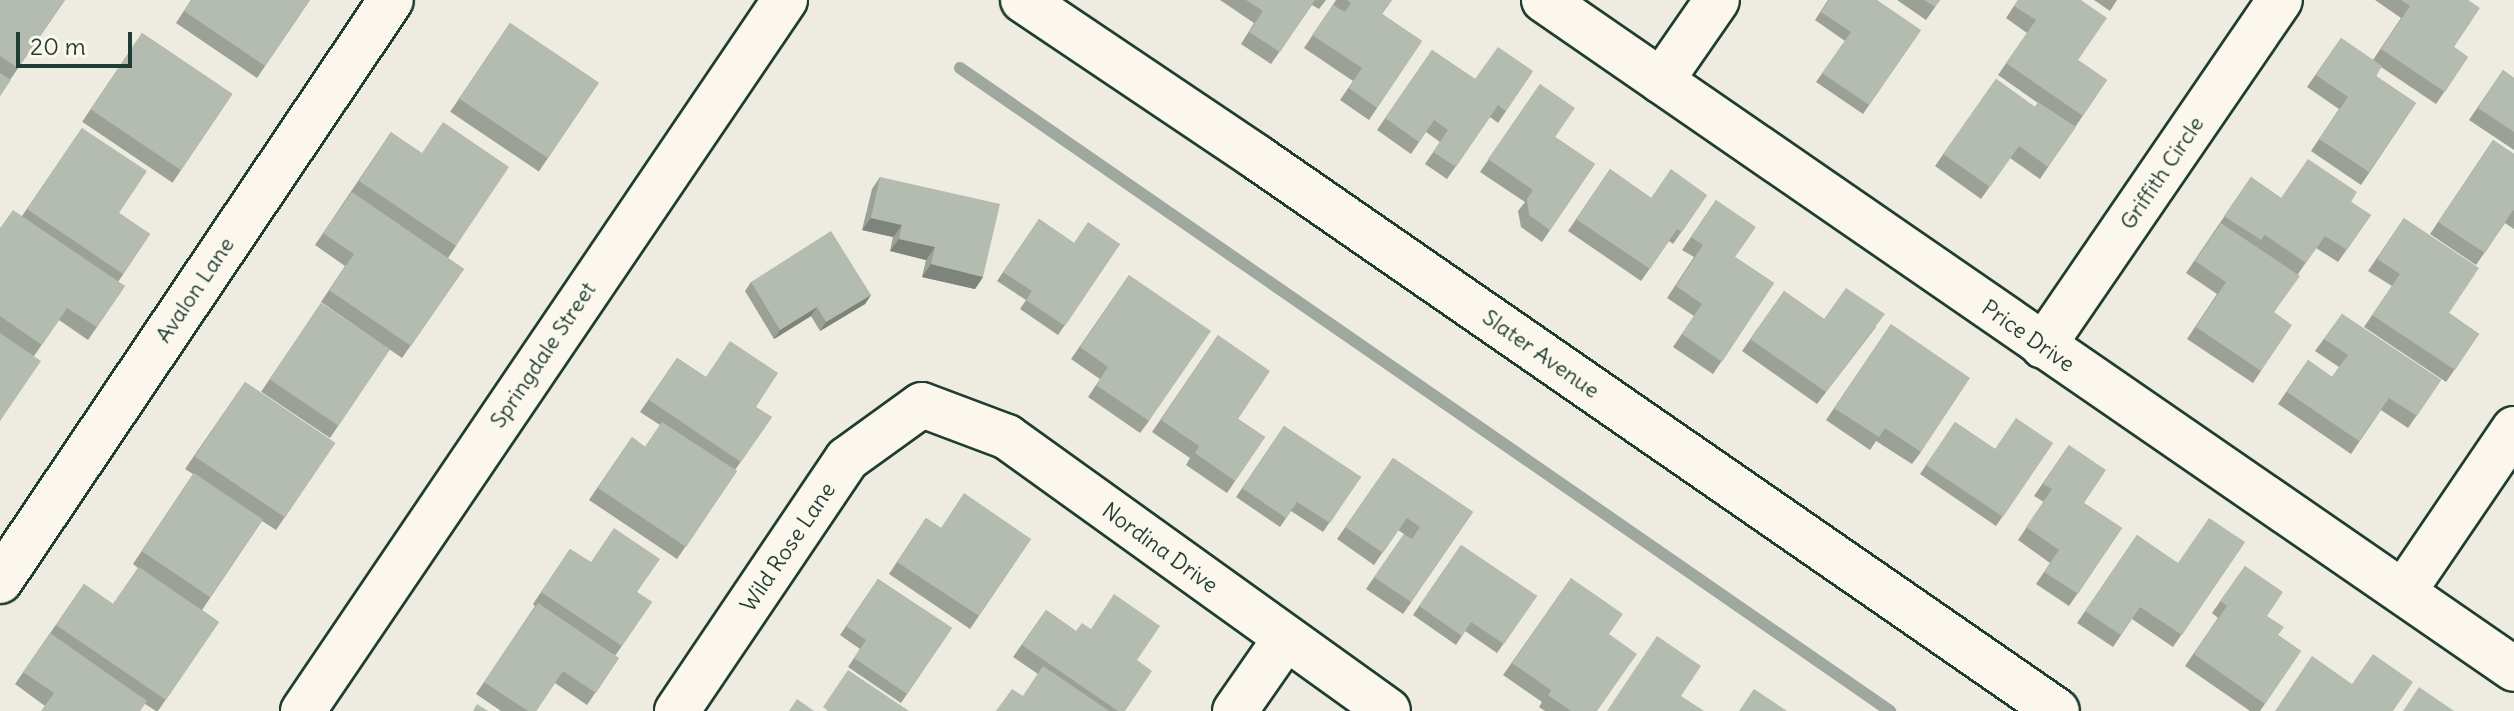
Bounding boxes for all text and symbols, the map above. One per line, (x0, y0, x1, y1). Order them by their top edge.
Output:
scale bar (20, 16, 136, 66)
text: 20 m (30, 31, 86, 61)
street label: Griffith Circle (2115, 111, 2209, 235)
street label: Avalon Lane (150, 232, 240, 348)
street label: Springdale Street (485, 277, 601, 433)
street label: Price Drive (1977, 294, 2079, 378)
street label: Slater Avenue (1477, 304, 1605, 404)
street label: Wild Rose Lane (735, 477, 841, 617)
street label: Nordina Drive (1097, 497, 1223, 599)

